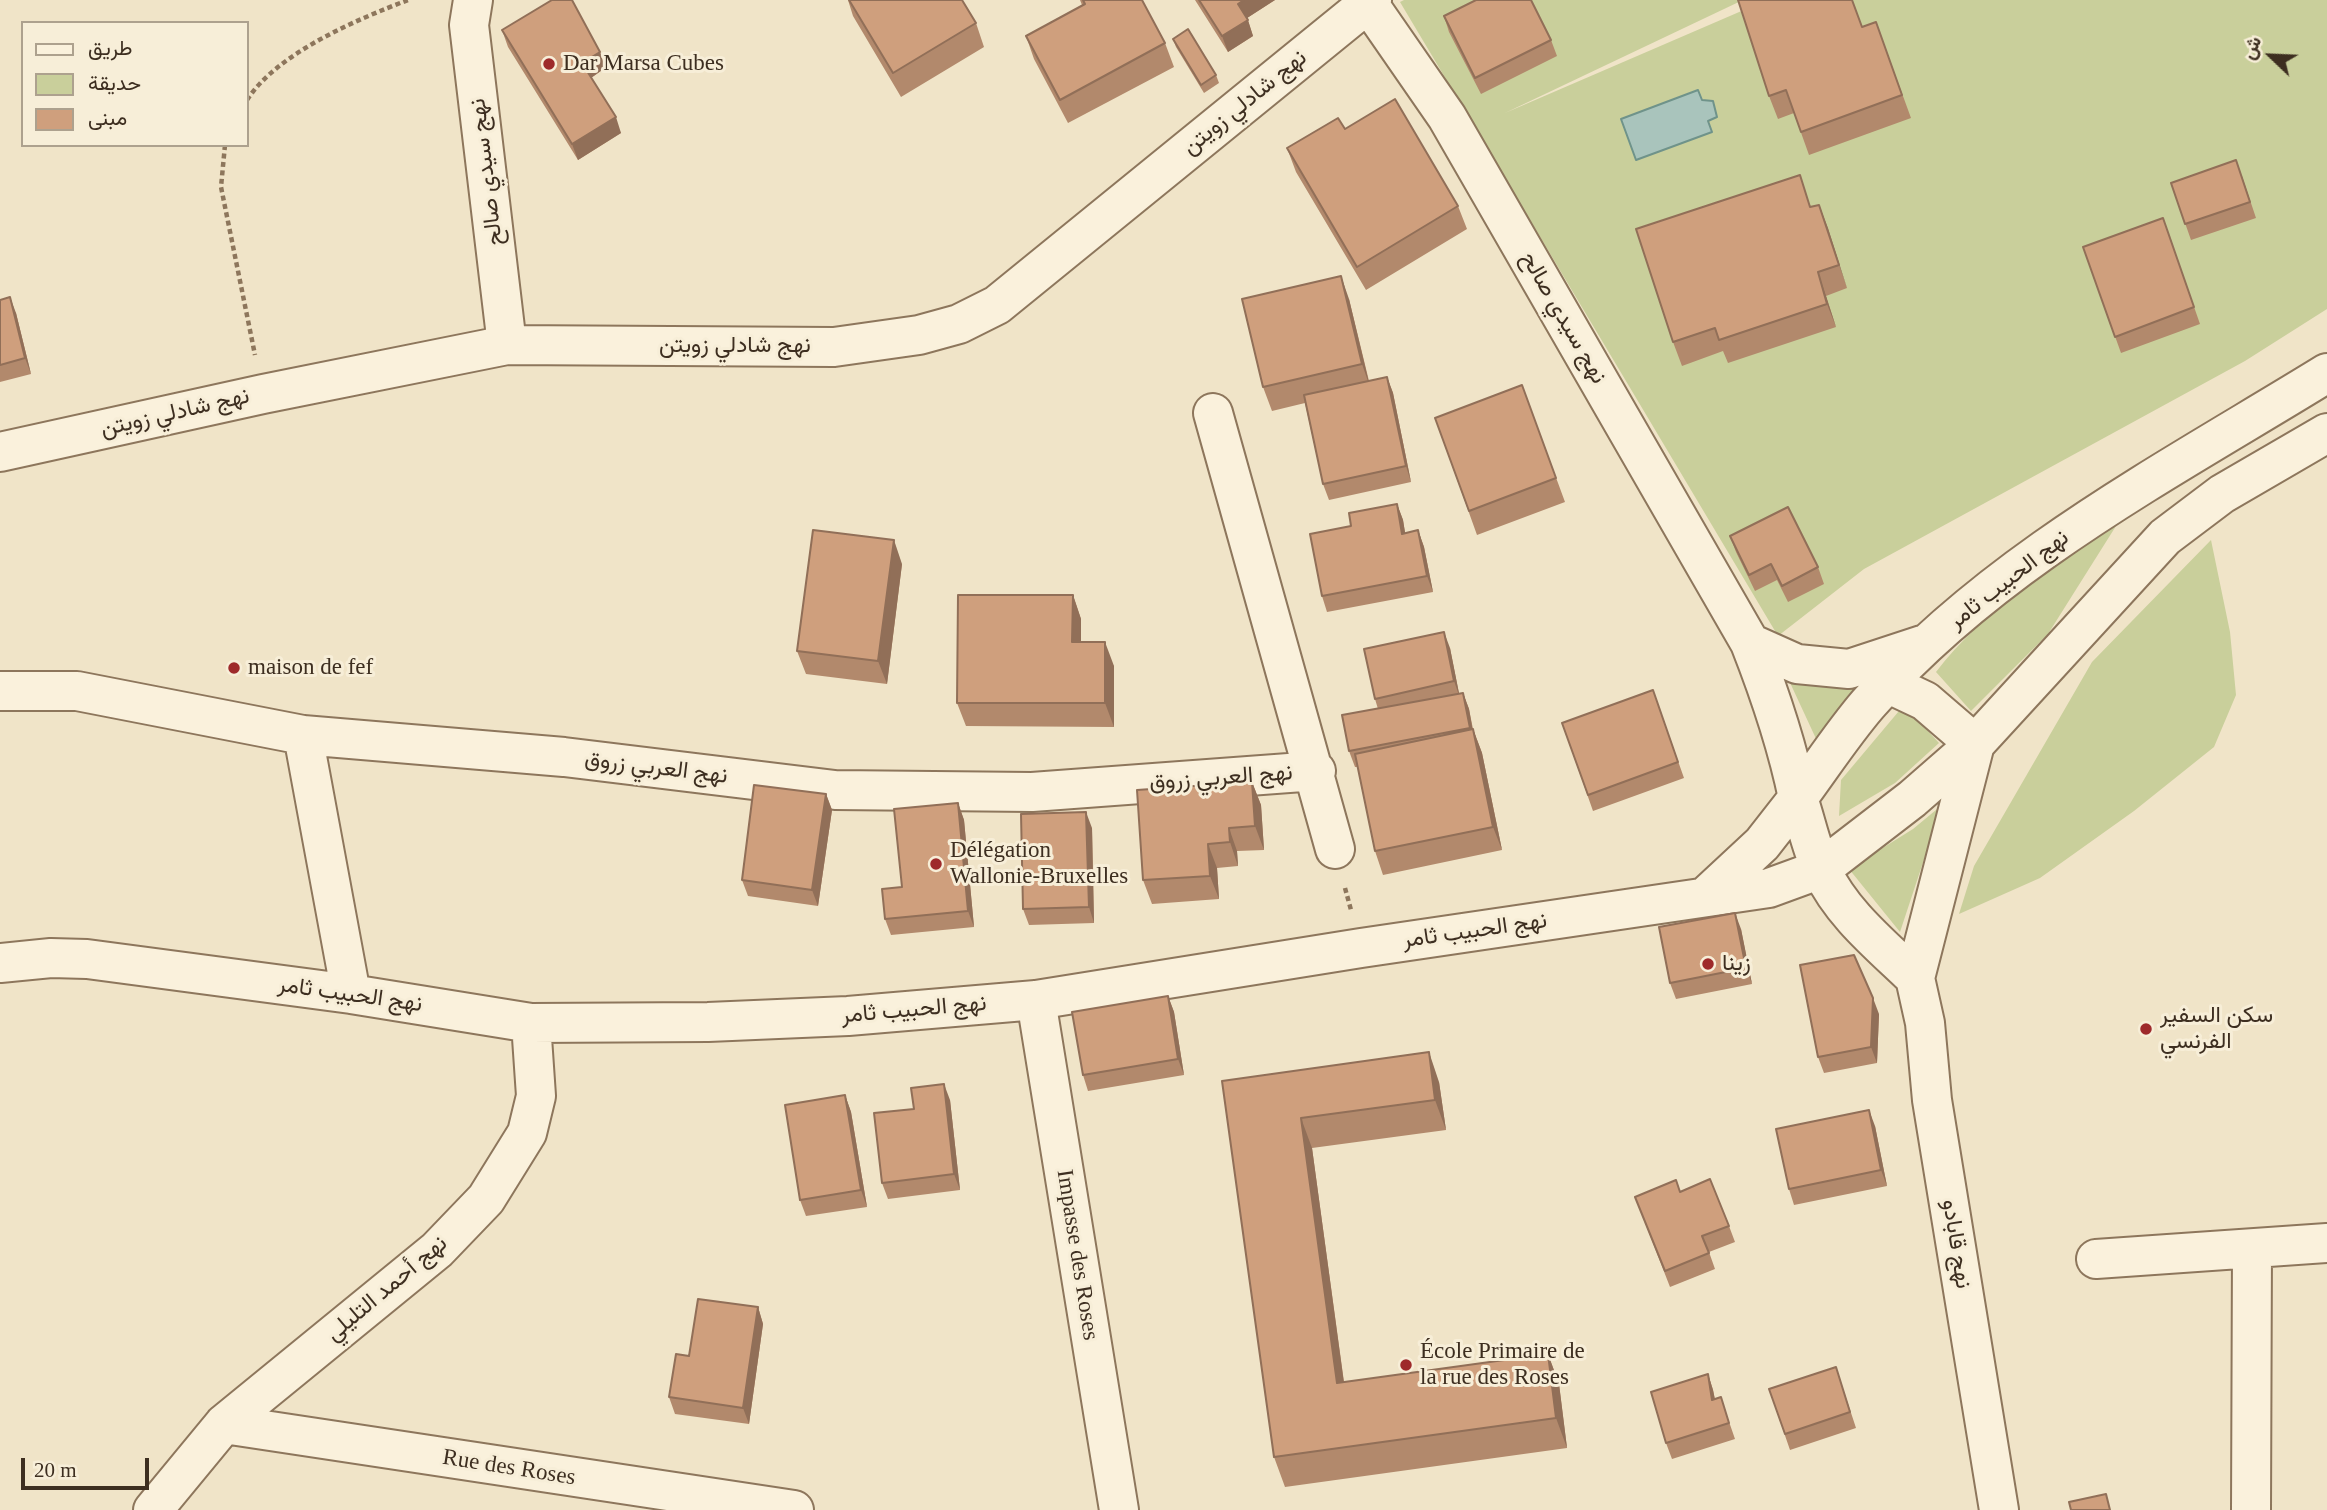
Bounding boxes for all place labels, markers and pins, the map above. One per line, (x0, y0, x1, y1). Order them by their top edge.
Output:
place label: Dar Marsa Cubes (563, 50, 724, 78)
marker: Dar Marsa Cubes (541, 56, 557, 72)
place label: maison de fef (248, 654, 373, 682)
marker: maison de fef (226, 660, 242, 676)
place label: Délégation Wallonie-Bruxelles (950, 837, 1128, 891)
marker: Délégation Wallonie-Bruxelles (928, 856, 944, 872)
place label: زينا (1722, 950, 1751, 978)
marker: زينا (1700, 956, 1716, 972)
place label: سكن السفير الفرنسي (2160, 1002, 2273, 1056)
marker: سكن السفير الفرنسي (2138, 1021, 2154, 1037)
place label: École Primaire de la rue des Roses (1420, 1338, 1585, 1392)
marker: École Primaire de la rue des Roses (1398, 1357, 1414, 1373)

